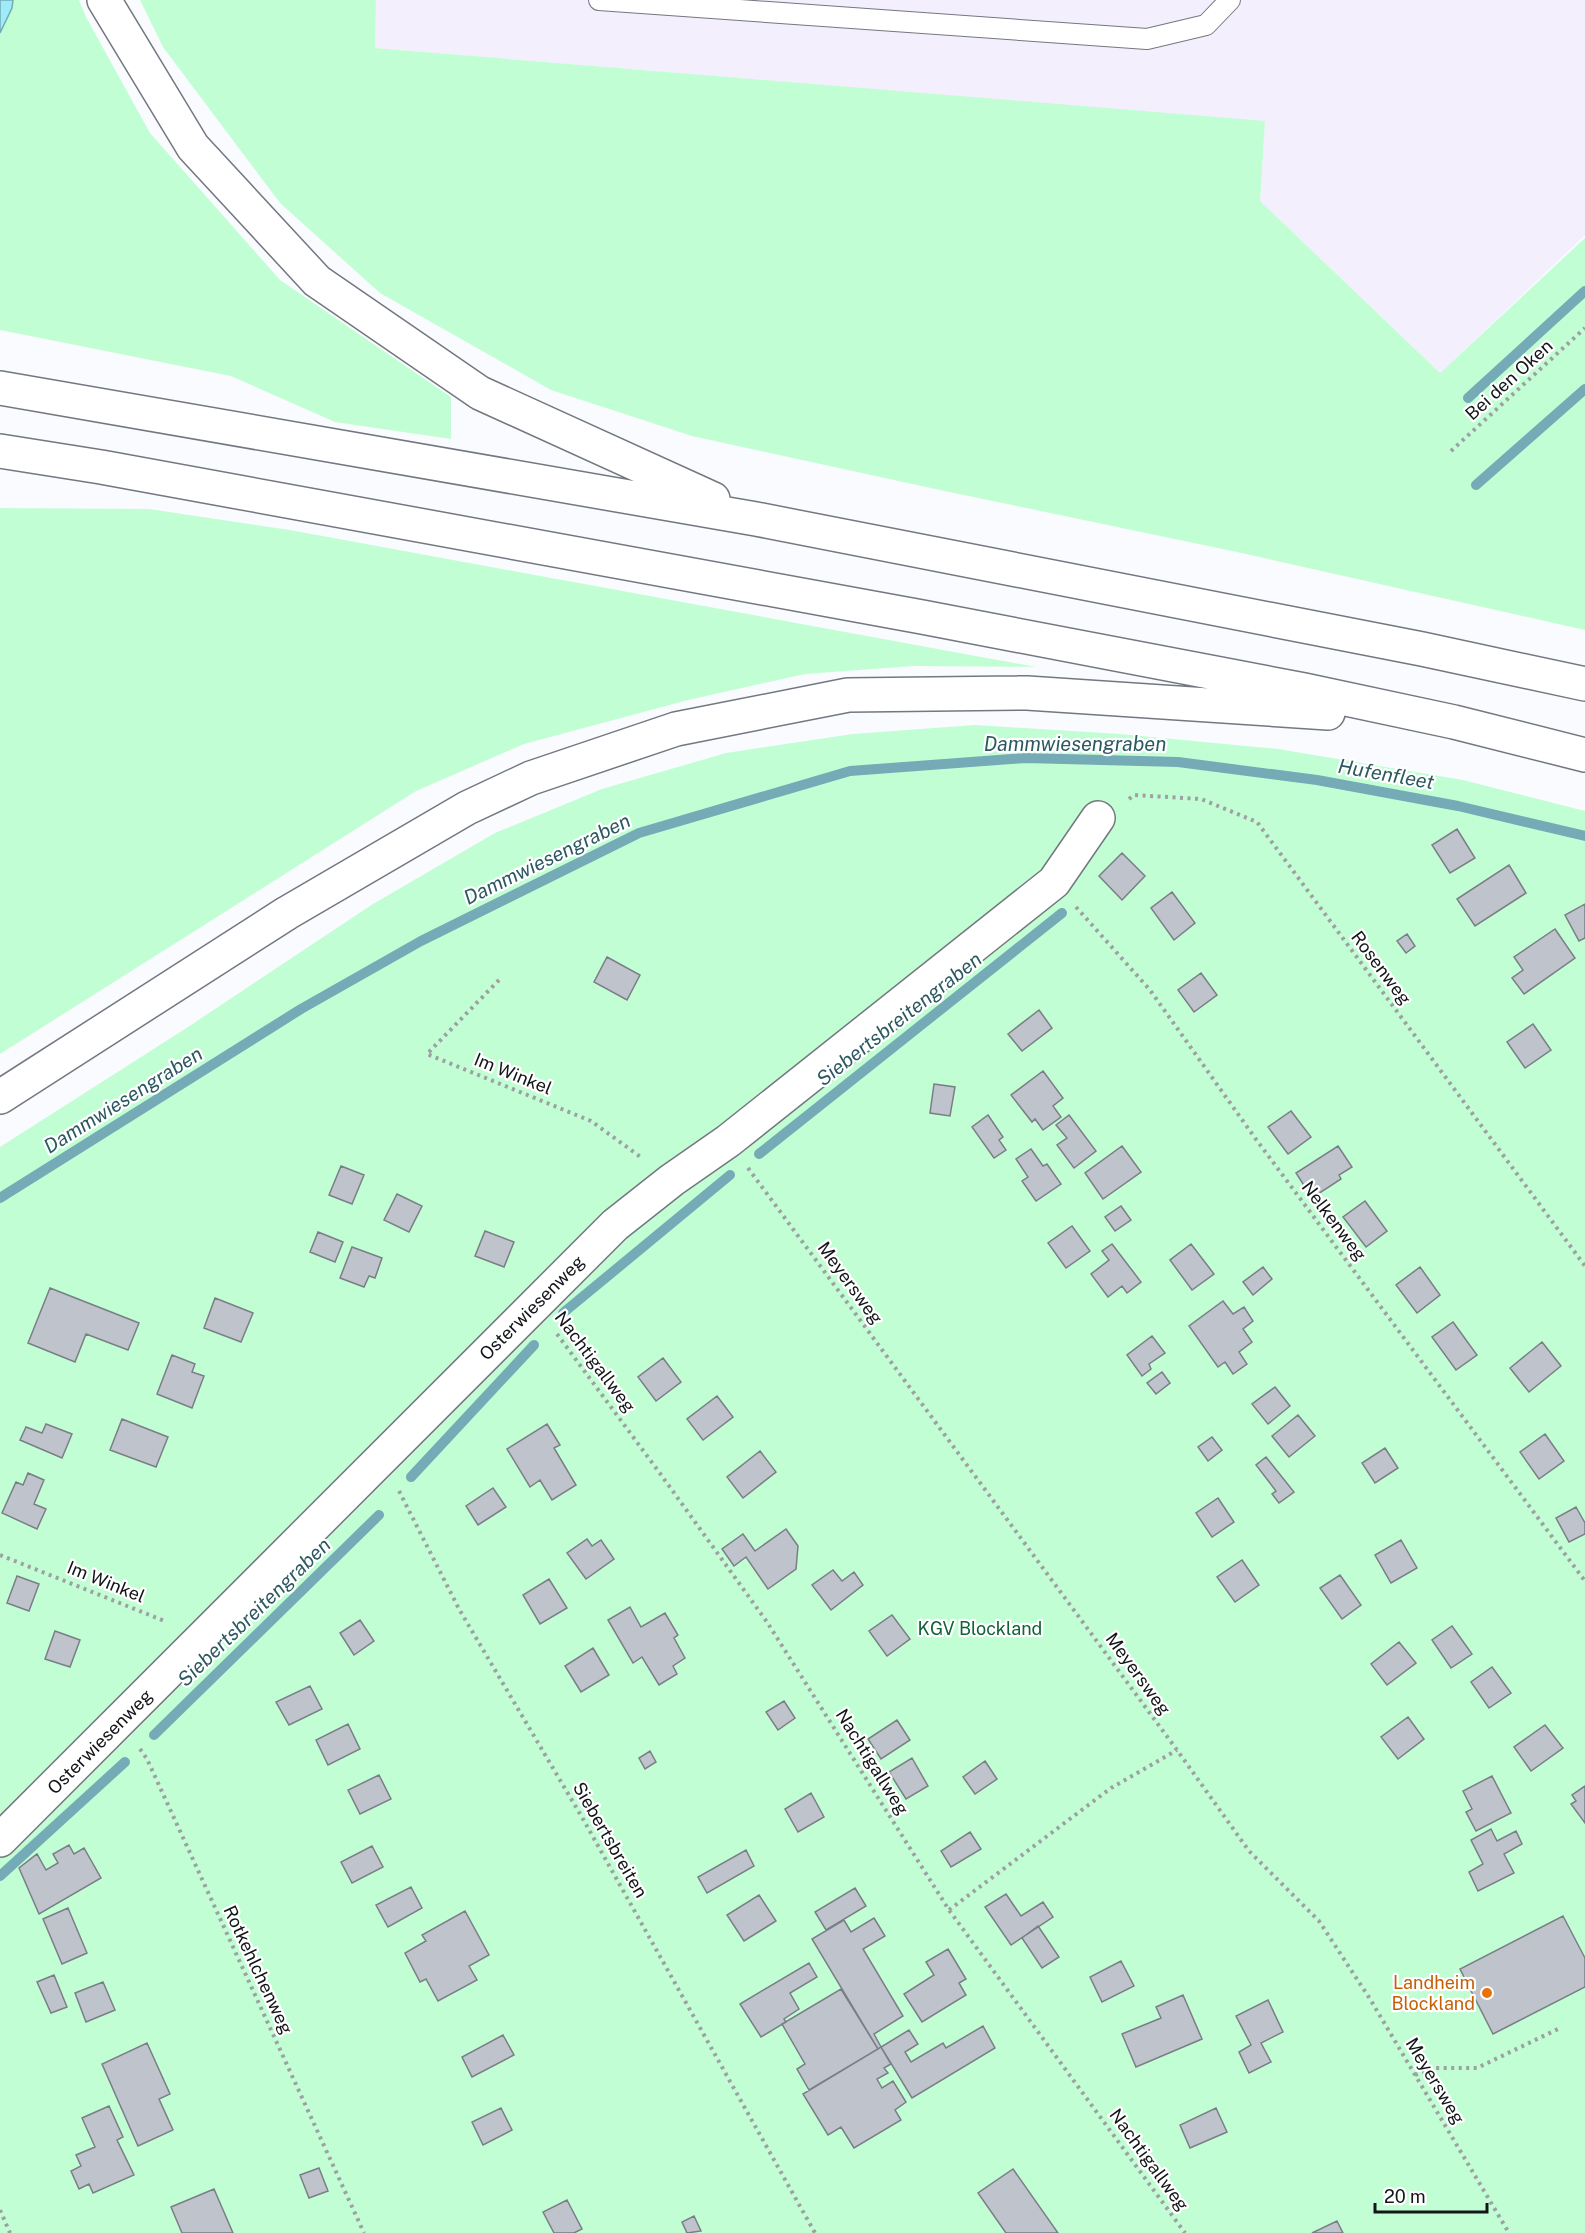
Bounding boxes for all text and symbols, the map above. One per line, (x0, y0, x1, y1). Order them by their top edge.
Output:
street label: Bei den Oken (1461, 335, 1557, 424)
water label: Dammwiesengraben (984, 732, 1166, 756)
water label: Hufenfleet (1336, 754, 1436, 794)
water label: Dammwiesengraben (460, 808, 634, 910)
street label: Rosenweg (1347, 927, 1416, 1009)
water label: Siebertsbreitengraben (812, 947, 986, 1091)
water label: Dammwiesengraben (39, 1041, 207, 1159)
street label: Im Winkel (471, 1048, 555, 1099)
street label: Nelkenweg (1298, 1177, 1371, 1265)
street label: Meyersweg (813, 1237, 887, 1328)
street label: Osterwiesenweg (475, 1251, 588, 1364)
street label: Nachtigallweg (551, 1307, 640, 1416)
water label: Siebertsbreitengraben (173, 1533, 335, 1691)
street label: Im Winkel (64, 1556, 148, 1607)
park label: KGV Blockland (918, 1618, 1042, 1639)
street label: Meyersweg (1101, 1628, 1175, 1719)
street label: Osterwiesenweg (43, 1685, 156, 1798)
street label: Nachtigallweg (831, 1705, 913, 1819)
street label: Siebertsbreiten (569, 1778, 652, 1901)
street label: Rotkehlchenweg (219, 1902, 297, 2037)
place label: Landheim Blockland (1392, 1972, 1475, 2014)
marker: Landheim Blockland (1480, 1986, 1494, 2000)
street label: Meyersweg (1402, 2034, 1469, 2128)
street label: Nachtigallweg (1105, 2105, 1193, 2215)
scale bar (1375, 2176, 1488, 2214)
text: 20 m (1384, 2186, 1426, 2207)

